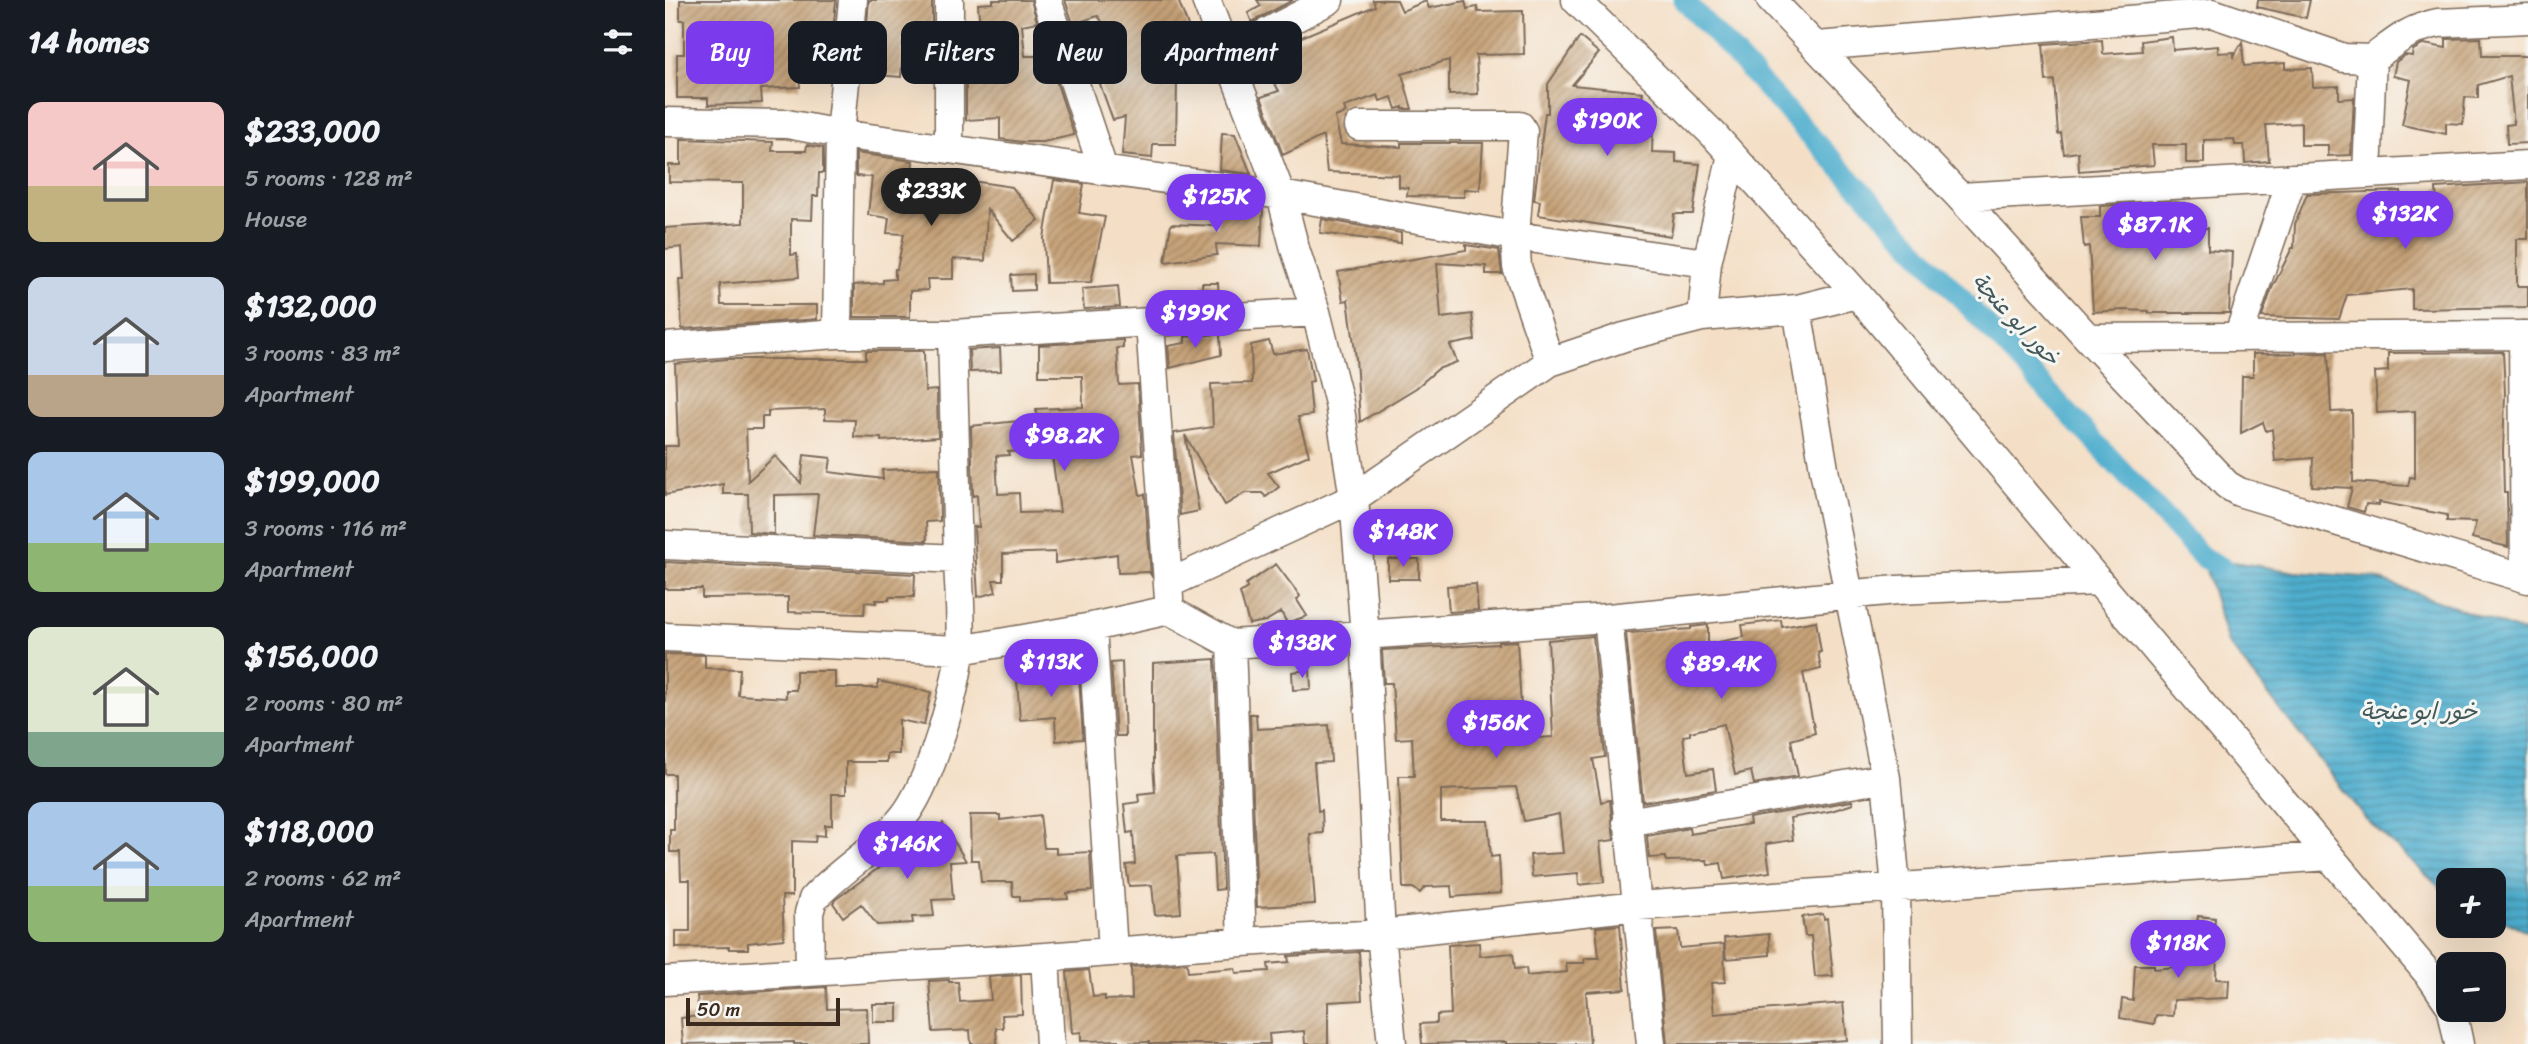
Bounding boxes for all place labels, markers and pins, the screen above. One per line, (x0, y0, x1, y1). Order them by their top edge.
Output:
pin: $190K (1558, 99, 1656, 158)
pin: $233K (882, 168, 980, 228)
pin: $125K (1167, 174, 1265, 234)
pin: $132K (2356, 191, 2454, 251)
pin: $87.1K (2098, 202, 2212, 262)
pin: $199K (1146, 290, 1244, 350)
pin: $98.2K (1007, 414, 1121, 473)
pin: $148K (1354, 510, 1452, 569)
pin: $138K (1253, 620, 1351, 680)
pin: $113K (1002, 640, 1100, 699)
pin: $89.4K (1664, 642, 1778, 701)
pin: $156K (1447, 700, 1545, 760)
pin: $146K (858, 822, 956, 881)
pin: $118K (2129, 920, 2227, 980)

